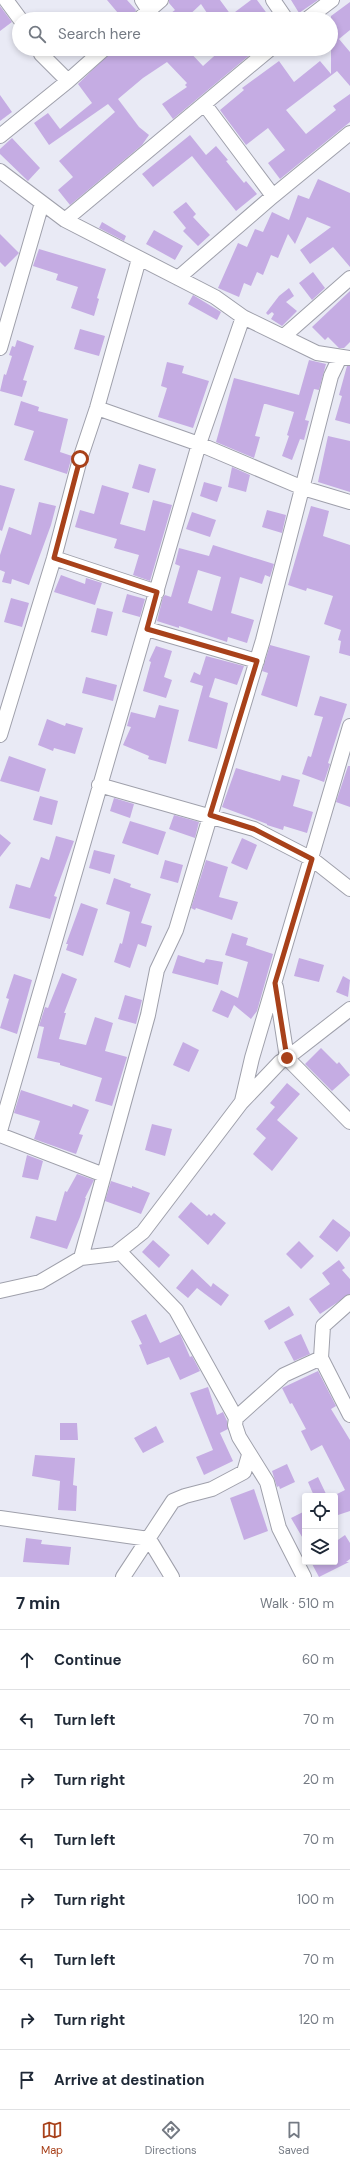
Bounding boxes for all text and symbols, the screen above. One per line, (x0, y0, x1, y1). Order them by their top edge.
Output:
search box (12, 12, 338, 56)
icon: search (26, 23, 48, 45)
text: Search here (58, 24, 141, 44)
route start (71, 450, 89, 468)
route end (278, 1049, 296, 1067)
map controls (302, 1493, 338, 1565)
button: locate (302, 1493, 338, 1529)
button: layers (302, 1529, 338, 1565)
text: 7 min (16, 1592, 60, 1614)
text: Walk · 510 m (260, 1595, 334, 1612)
icon: ahead (16, 1649, 38, 1671)
text: Continue (54, 1650, 122, 1670)
text: 60 m (302, 1651, 334, 1668)
icon: left (16, 1709, 38, 1731)
text: Turn left (54, 1710, 115, 1730)
text: 70 m (303, 1711, 334, 1728)
icon: right (16, 1769, 38, 1791)
text: Turn right (54, 1770, 125, 1790)
text: 20 m (303, 1771, 334, 1788)
icon: left (16, 1829, 38, 1851)
text: Turn left (54, 1830, 115, 1850)
text: 70 m (303, 1831, 334, 1848)
icon: right (16, 1889, 38, 1911)
text: Turn right (54, 1890, 125, 1910)
text: 100 m (297, 1891, 334, 1908)
icon: left (16, 1949, 38, 1971)
text: Turn left (54, 1950, 115, 1970)
text: 70 m (303, 1951, 334, 1968)
icon: right (16, 2009, 38, 2031)
text: Turn right (54, 2010, 125, 2030)
text: 120 m (299, 2011, 334, 2028)
icon: arrive (16, 2069, 38, 2091)
text: Arrive at destination (54, 2070, 205, 2090)
tab: Map (41, 2119, 63, 2157)
tab: Directions (145, 2119, 197, 2157)
tab: Saved (278, 2119, 309, 2157)

